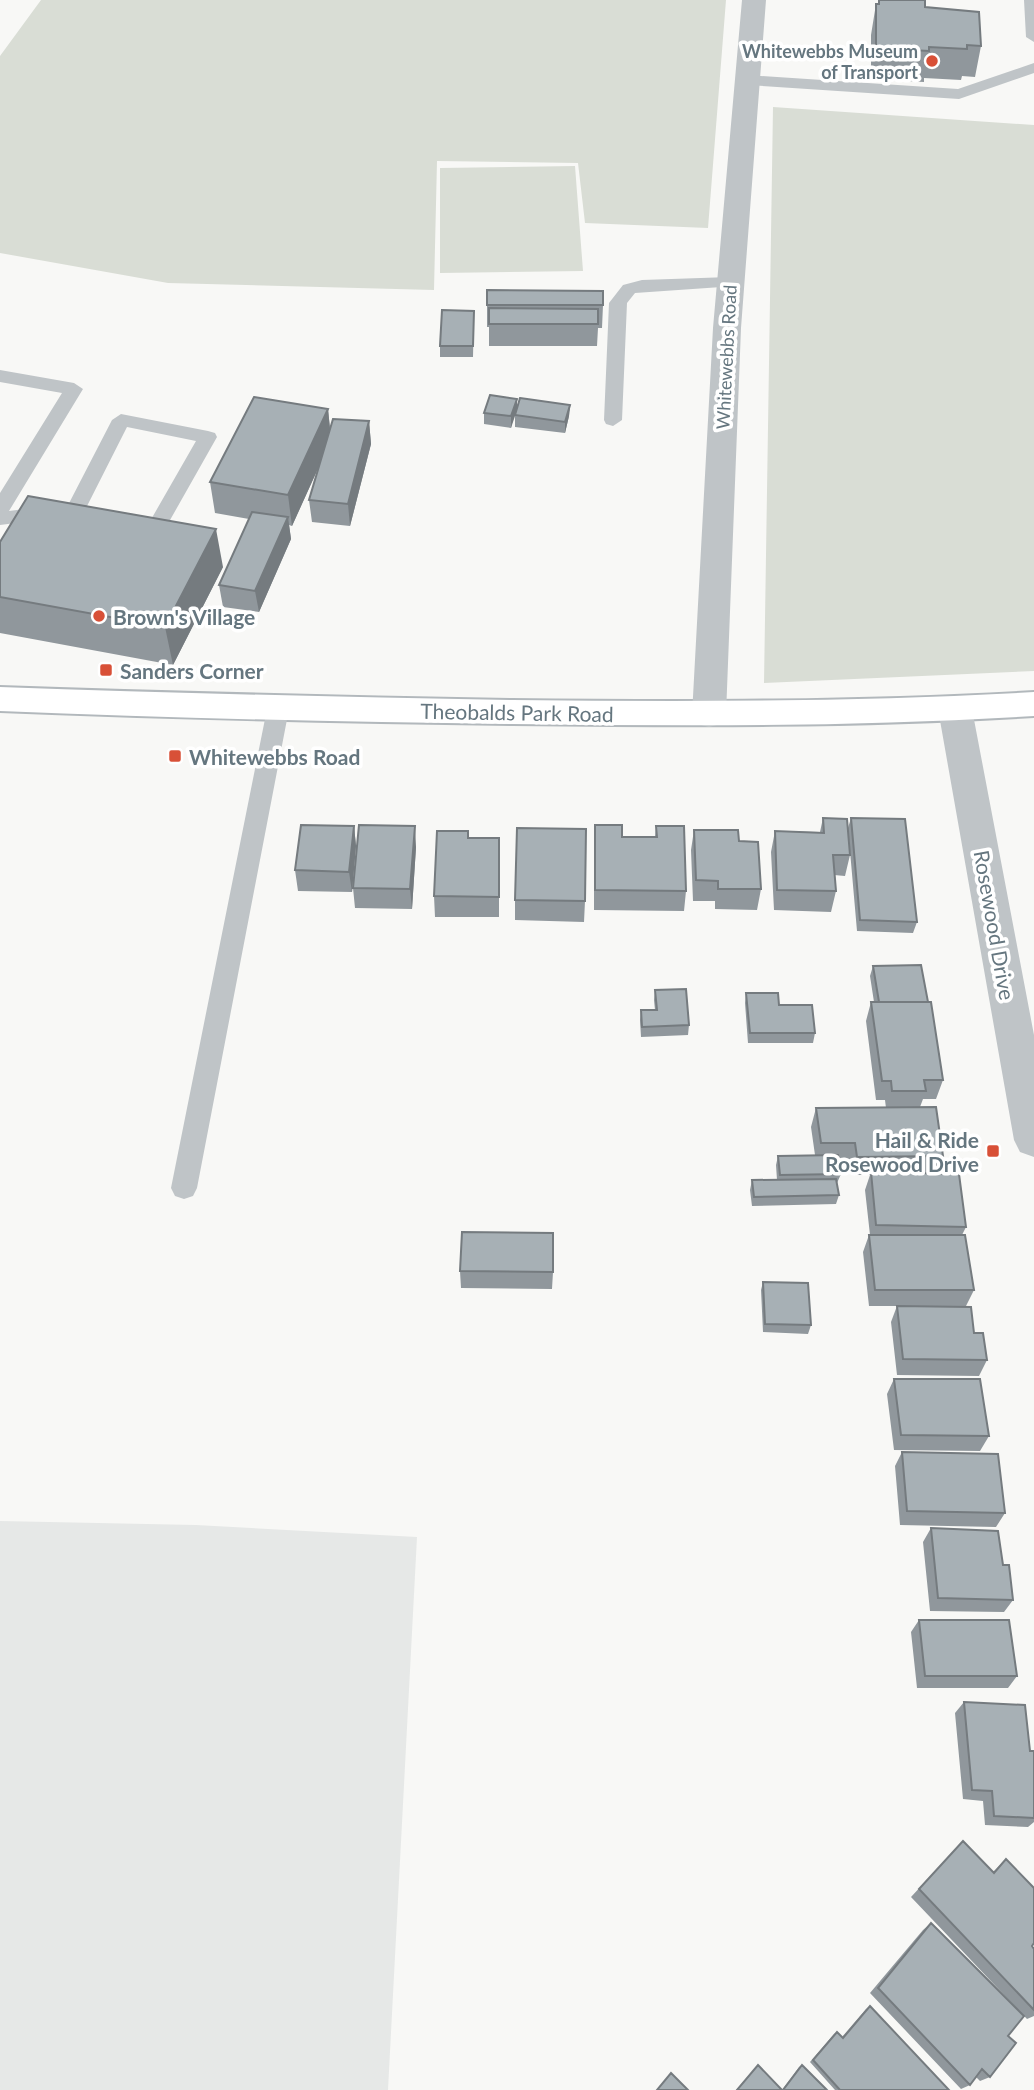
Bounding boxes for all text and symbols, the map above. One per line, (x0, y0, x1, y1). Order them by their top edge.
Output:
place label: Whitewebbs Museum of Transport (742, 40, 918, 83)
marker: Whitewebbs Museum of Transport (924, 53, 940, 69)
street label: Whitewebbs Road (711, 284, 741, 430)
place label: Brown's Village (113, 604, 255, 629)
marker: Brown's Village (91, 608, 107, 624)
place label: Sanders Corner (120, 658, 264, 683)
marker: Sanders Corner (98, 662, 114, 678)
street label: Theobalds Park Road (420, 698, 614, 726)
place label: Whitewebbs Road (189, 744, 360, 769)
marker: Whitewebbs Road (167, 748, 183, 764)
street label: Rosewood Drive (970, 848, 1020, 1002)
place label: Hail & Ride Rosewood Drive (825, 1127, 979, 1176)
marker: Hail & Ride Rosewood Drive (985, 1143, 1001, 1159)

